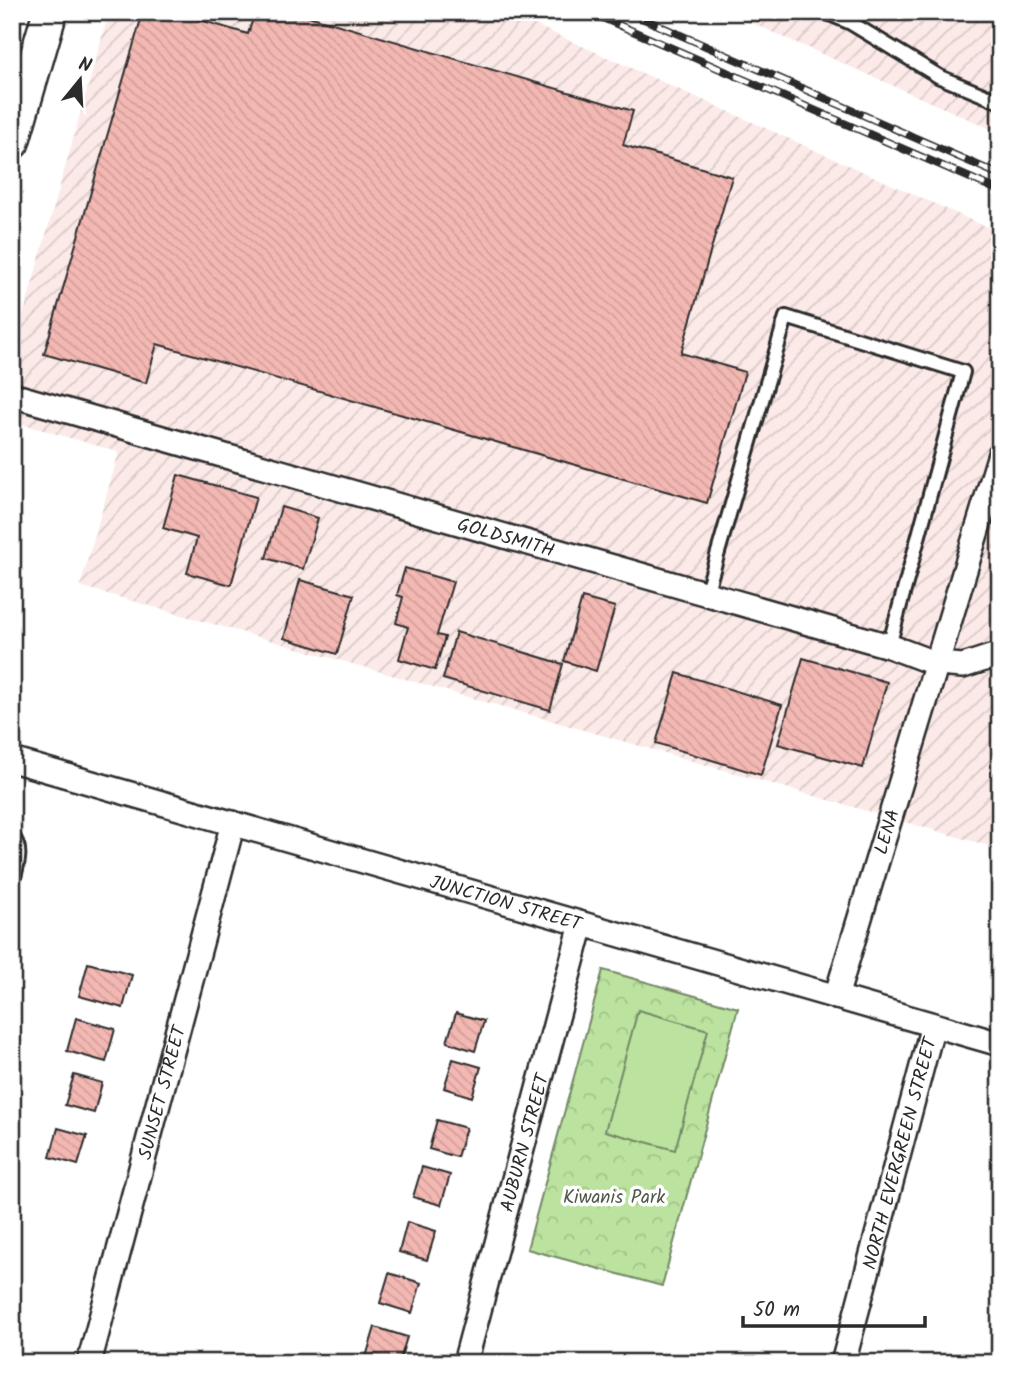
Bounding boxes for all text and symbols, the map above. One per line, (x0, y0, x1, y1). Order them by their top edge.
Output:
north arrow (46, 46, 116, 116)
text: N (74, 50, 95, 82)
street label: GOLDSMITH (454, 510, 558, 567)
street label: LENA (867, 806, 909, 858)
street label: JUNCTION STREET (426, 868, 587, 940)
street label: SUNSET STREET (131, 1021, 196, 1163)
street label: NORTH EVERGREEN STREET (856, 1033, 946, 1273)
street label: AUBURN STREET (493, 1069, 559, 1216)
park label: Kiwanis Park (563, 1183, 665, 1213)
scale bar (743, 1284, 925, 1328)
text: 50 m (753, 1294, 800, 1327)

